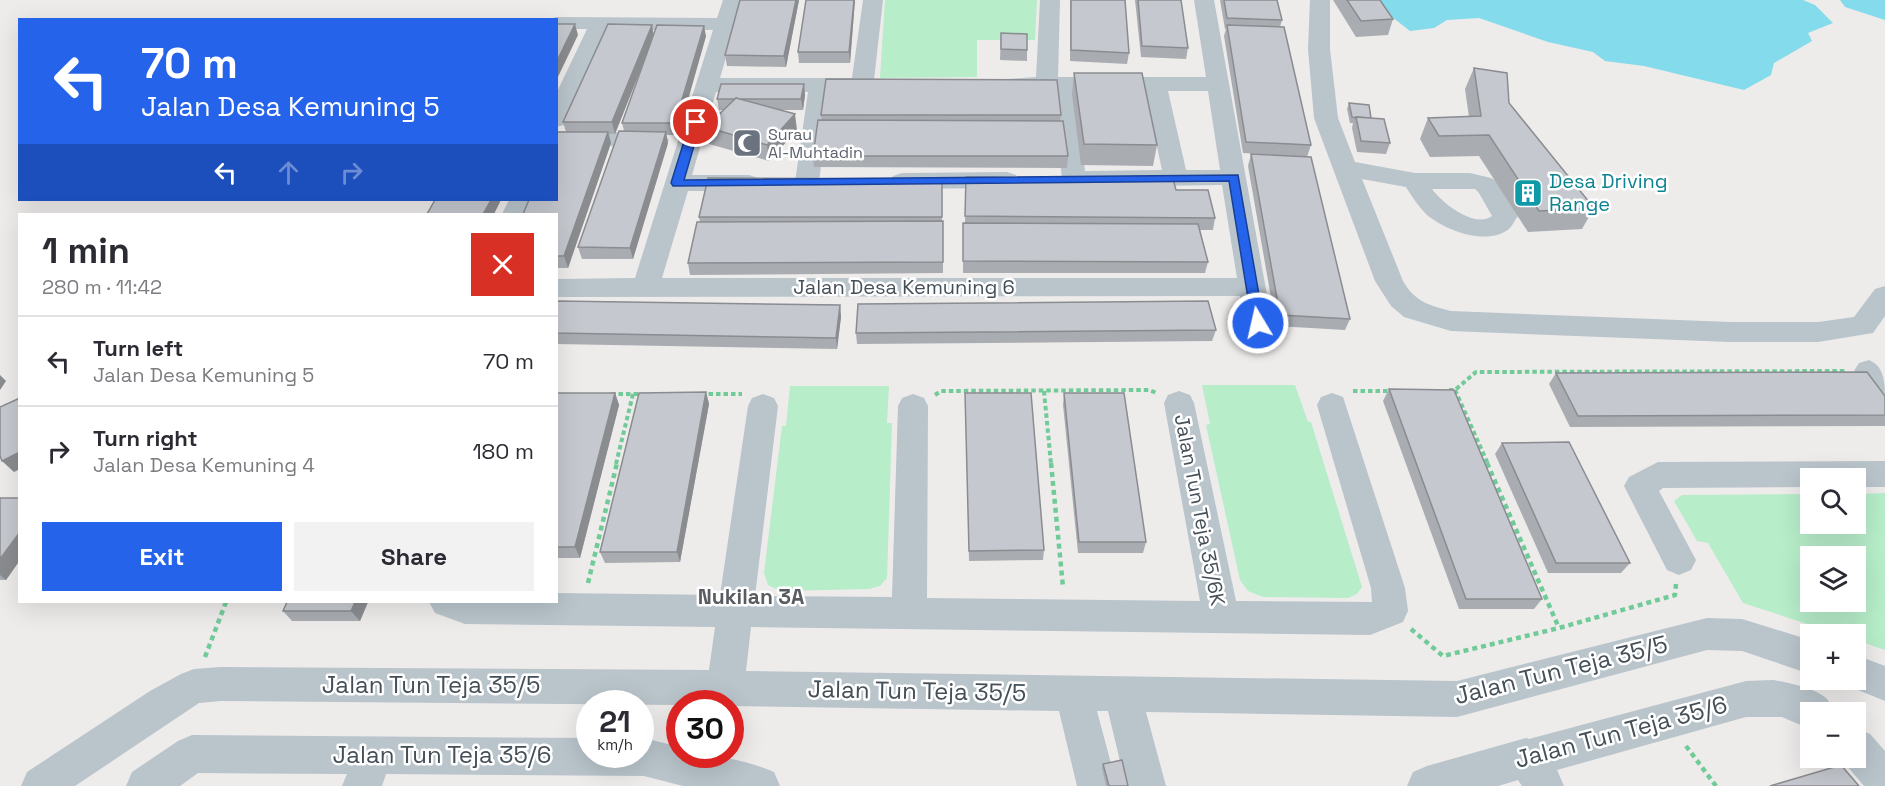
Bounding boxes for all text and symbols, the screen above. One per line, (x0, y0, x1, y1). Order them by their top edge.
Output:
text: 70 m (141, 37, 238, 90)
icon: left (42, 42, 120, 120)
text: Jalan Desa Kemuning 5 (141, 89, 440, 124)
pin (670, 96, 721, 147)
icon: arrive (679, 105, 712, 138)
place label: Surau Al-Muhtadin (768, 124, 863, 163)
mosque icon: Surau Al-Muhtadin (731, 127, 763, 159)
icon: left (209, 156, 242, 189)
icon: ahead (272, 156, 305, 189)
icon: right (335, 156, 368, 189)
place label: Desa Driving Range (1549, 168, 1668, 217)
building icon: Desa Driving Range (1512, 177, 1544, 209)
text: 1 min (42, 228, 130, 274)
button: close (471, 233, 534, 296)
text: 280 m · 11:42 (42, 274, 162, 300)
street label: Jalan Desa Kemuning 6 (793, 274, 1015, 300)
position arrow (1226, 291, 1290, 355)
text: Turn left (93, 334, 183, 362)
icon: left (42, 345, 75, 378)
text: 70 m (483, 347, 534, 375)
text: Jalan Desa Kemuning 5 (93, 362, 314, 388)
street label: Jalan Tun Teja 35/6K (1169, 412, 1231, 608)
text: Turn right (93, 424, 198, 452)
icon: right (42, 435, 75, 468)
text: 180 m (472, 437, 534, 465)
text: Jalan Desa Kemuning 4 (93, 452, 315, 478)
map controls (1800, 468, 1866, 768)
button: search (1800, 468, 1866, 534)
button: Exit (42, 522, 282, 591)
button: Share (294, 522, 534, 591)
button: layers (1800, 546, 1866, 612)
district label: Nukilan 3A (698, 583, 804, 610)
button: + (1800, 624, 1866, 690)
street label: Jalan Tun Teja 35/5 (1451, 628, 1671, 711)
street label: Jalan Tun Teja 35/5 (322, 669, 540, 700)
street label: Jalan Tun Teja 35/5 (807, 673, 1027, 708)
street label: Jalan Tun Teja 35/6 (1511, 688, 1731, 775)
speed limit sign: 30 (666, 690, 744, 768)
text: 21 (599, 702, 631, 741)
button: − (1800, 702, 1866, 768)
text: km/h (597, 735, 633, 754)
street label: Jalan Tun Teja 35/6 (333, 739, 551, 770)

